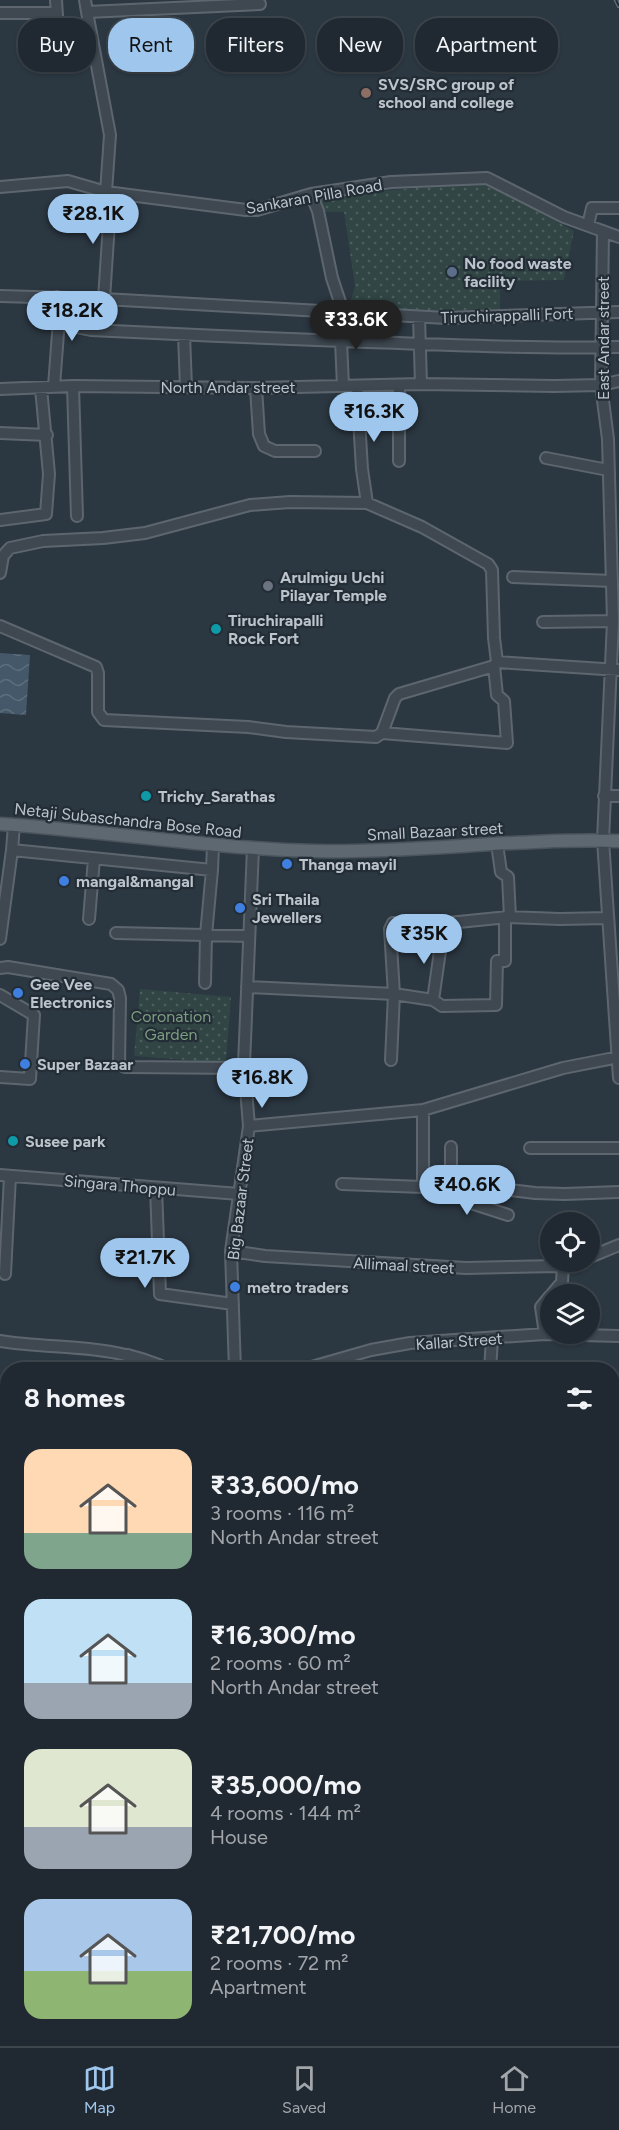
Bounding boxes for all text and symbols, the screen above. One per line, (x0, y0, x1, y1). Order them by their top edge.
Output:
chip: Buy (18, 18, 96, 72)
chip: Rent (108, 18, 194, 72)
chip: Filters (206, 18, 305, 72)
chip: New (317, 18, 403, 72)
chip: Apartment (415, 18, 558, 72)
place label: SVS/SRC group of school and college (378, 75, 515, 112)
marker: SVS/SRC group of school and college (359, 86, 373, 100)
street label: Sankaran Pilla Road (244, 175, 384, 218)
pin: ₹28.1K (44, 194, 142, 245)
text: ₹28.1K (62, 201, 124, 225)
place label: No food waste facility (464, 254, 572, 291)
marker: No food waste facility (445, 265, 459, 279)
street label: East Andar street (594, 276, 613, 400)
pin: ₹18.2K (23, 291, 121, 342)
text: ₹18.2K (41, 298, 103, 322)
pin: ₹33.6K (307, 300, 405, 351)
street label: Tiruchirappalli Fort (440, 304, 574, 327)
text: ₹33.6K (324, 307, 388, 331)
street label: North Andar street (160, 378, 296, 397)
pin: ₹16.3K (325, 392, 423, 443)
text: ₹16.3K (343, 399, 405, 423)
place label: Arulmigu Uchi Pilayar Temple (280, 568, 387, 605)
marker: Arulmigu Uchi Pilayar Temple (261, 579, 275, 593)
place label: Tiruchirapalli Rock Fort (228, 611, 324, 648)
marker: Tiruchirapalli Rock Fort (209, 622, 223, 636)
place label: Trichy_Sarathas (158, 787, 276, 806)
marker: Trichy_Sarathas (139, 789, 153, 803)
street label: Netaji Subaschandra Bose Road (13, 799, 243, 842)
street label: Small Bazaar street (366, 818, 504, 845)
place label: Thanga mayil (299, 855, 397, 874)
marker: Thanga mayil (280, 857, 294, 871)
place label: mangal&mangal (76, 872, 194, 891)
marker: mangal&mangal (57, 874, 71, 888)
place label: Sri Thaila Jewellers (252, 890, 322, 927)
marker: Sri Thaila Jewellers (233, 901, 247, 915)
pin: ₹35K (388, 914, 460, 965)
text: ₹35K (400, 921, 448, 945)
place label: Gee Vee Electronics (30, 975, 113, 1012)
marker: Gee Vee Electronics (11, 986, 25, 1000)
park label: Coronation Garden (131, 1007, 211, 1044)
place label: Super Bazaar (37, 1055, 133, 1074)
marker: Super Bazaar (18, 1057, 32, 1071)
pin: ₹16.8K (213, 1058, 311, 1109)
text: ₹16.8K (231, 1065, 293, 1089)
place label: Susee park (25, 1132, 106, 1151)
marker: Susee park (6, 1134, 20, 1148)
street label: Big Bazaar Street (224, 1137, 257, 1261)
pin: ₹40.6K (418, 1165, 516, 1216)
street label: Singara Thoppu (63, 1171, 177, 1200)
text: ₹40.6K (433, 1172, 501, 1196)
map controls (540, 1212, 600, 1344)
button: locate (540, 1212, 600, 1272)
pin: ₹21.7K (96, 1238, 194, 1289)
text: ₹21.7K (114, 1245, 176, 1269)
street label: Allimaal street (353, 1253, 455, 1278)
place label: metro traders (247, 1278, 349, 1297)
marker: metro traders (228, 1280, 242, 1294)
button: layers (540, 1284, 600, 1344)
street label: Kallar Street (415, 1329, 503, 1354)
text: 8 homes (24, 1382, 125, 1414)
icon: filters (563, 1382, 596, 1415)
text: ₹33,600/mo (210, 1469, 359, 1501)
icon: home (72, 1473, 144, 1545)
text: 3 rooms · 116 m² (210, 1501, 354, 1525)
text: North Andar street (210, 1525, 379, 1549)
text: ₹16,300/mo (210, 1619, 356, 1651)
icon: home (72, 1623, 144, 1695)
text: 2 rooms · 60 m² (210, 1651, 351, 1675)
text: North Andar street (210, 1675, 379, 1699)
text: ₹35,000/mo (210, 1769, 361, 1801)
icon: home (72, 1773, 144, 1845)
text: 4 rooms · 144 m² (210, 1801, 361, 1825)
text: House (210, 1825, 268, 1849)
text: ₹21,700/mo (210, 1919, 355, 1951)
icon: home (72, 1923, 144, 1995)
text: 2 rooms · 72 m² (210, 1951, 348, 1975)
text: Apartment (210, 1975, 307, 1999)
tab: Map (83, 2062, 116, 2117)
tab: Saved (282, 2062, 326, 2117)
tab: Home (492, 2062, 536, 2117)

